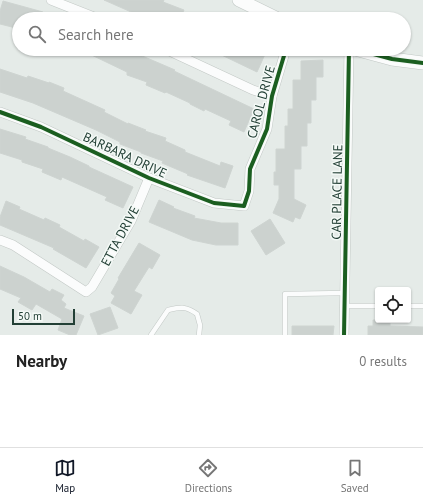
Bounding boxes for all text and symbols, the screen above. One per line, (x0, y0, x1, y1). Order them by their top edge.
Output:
search box (12, 12, 411, 56)
icon: search (26, 23, 48, 45)
text: Search here (58, 25, 134, 44)
street label: CAROL DRIVE (243, 64, 279, 140)
street label: BARBARA DRIVE (80, 128, 170, 182)
street label: CAR PLACE LANE (328, 144, 346, 240)
street label: ETTA DRIVE (97, 203, 143, 269)
map controls (375, 287, 411, 323)
button: locate (375, 287, 411, 323)
scale bar (12, 307, 75, 326)
text: 50 m (18, 309, 42, 323)
text: Nearby (16, 350, 67, 372)
text: 0 results (359, 353, 407, 370)
tab: Map (54, 457, 76, 495)
tab: Directions (185, 457, 232, 495)
tab: Saved (341, 457, 369, 495)

